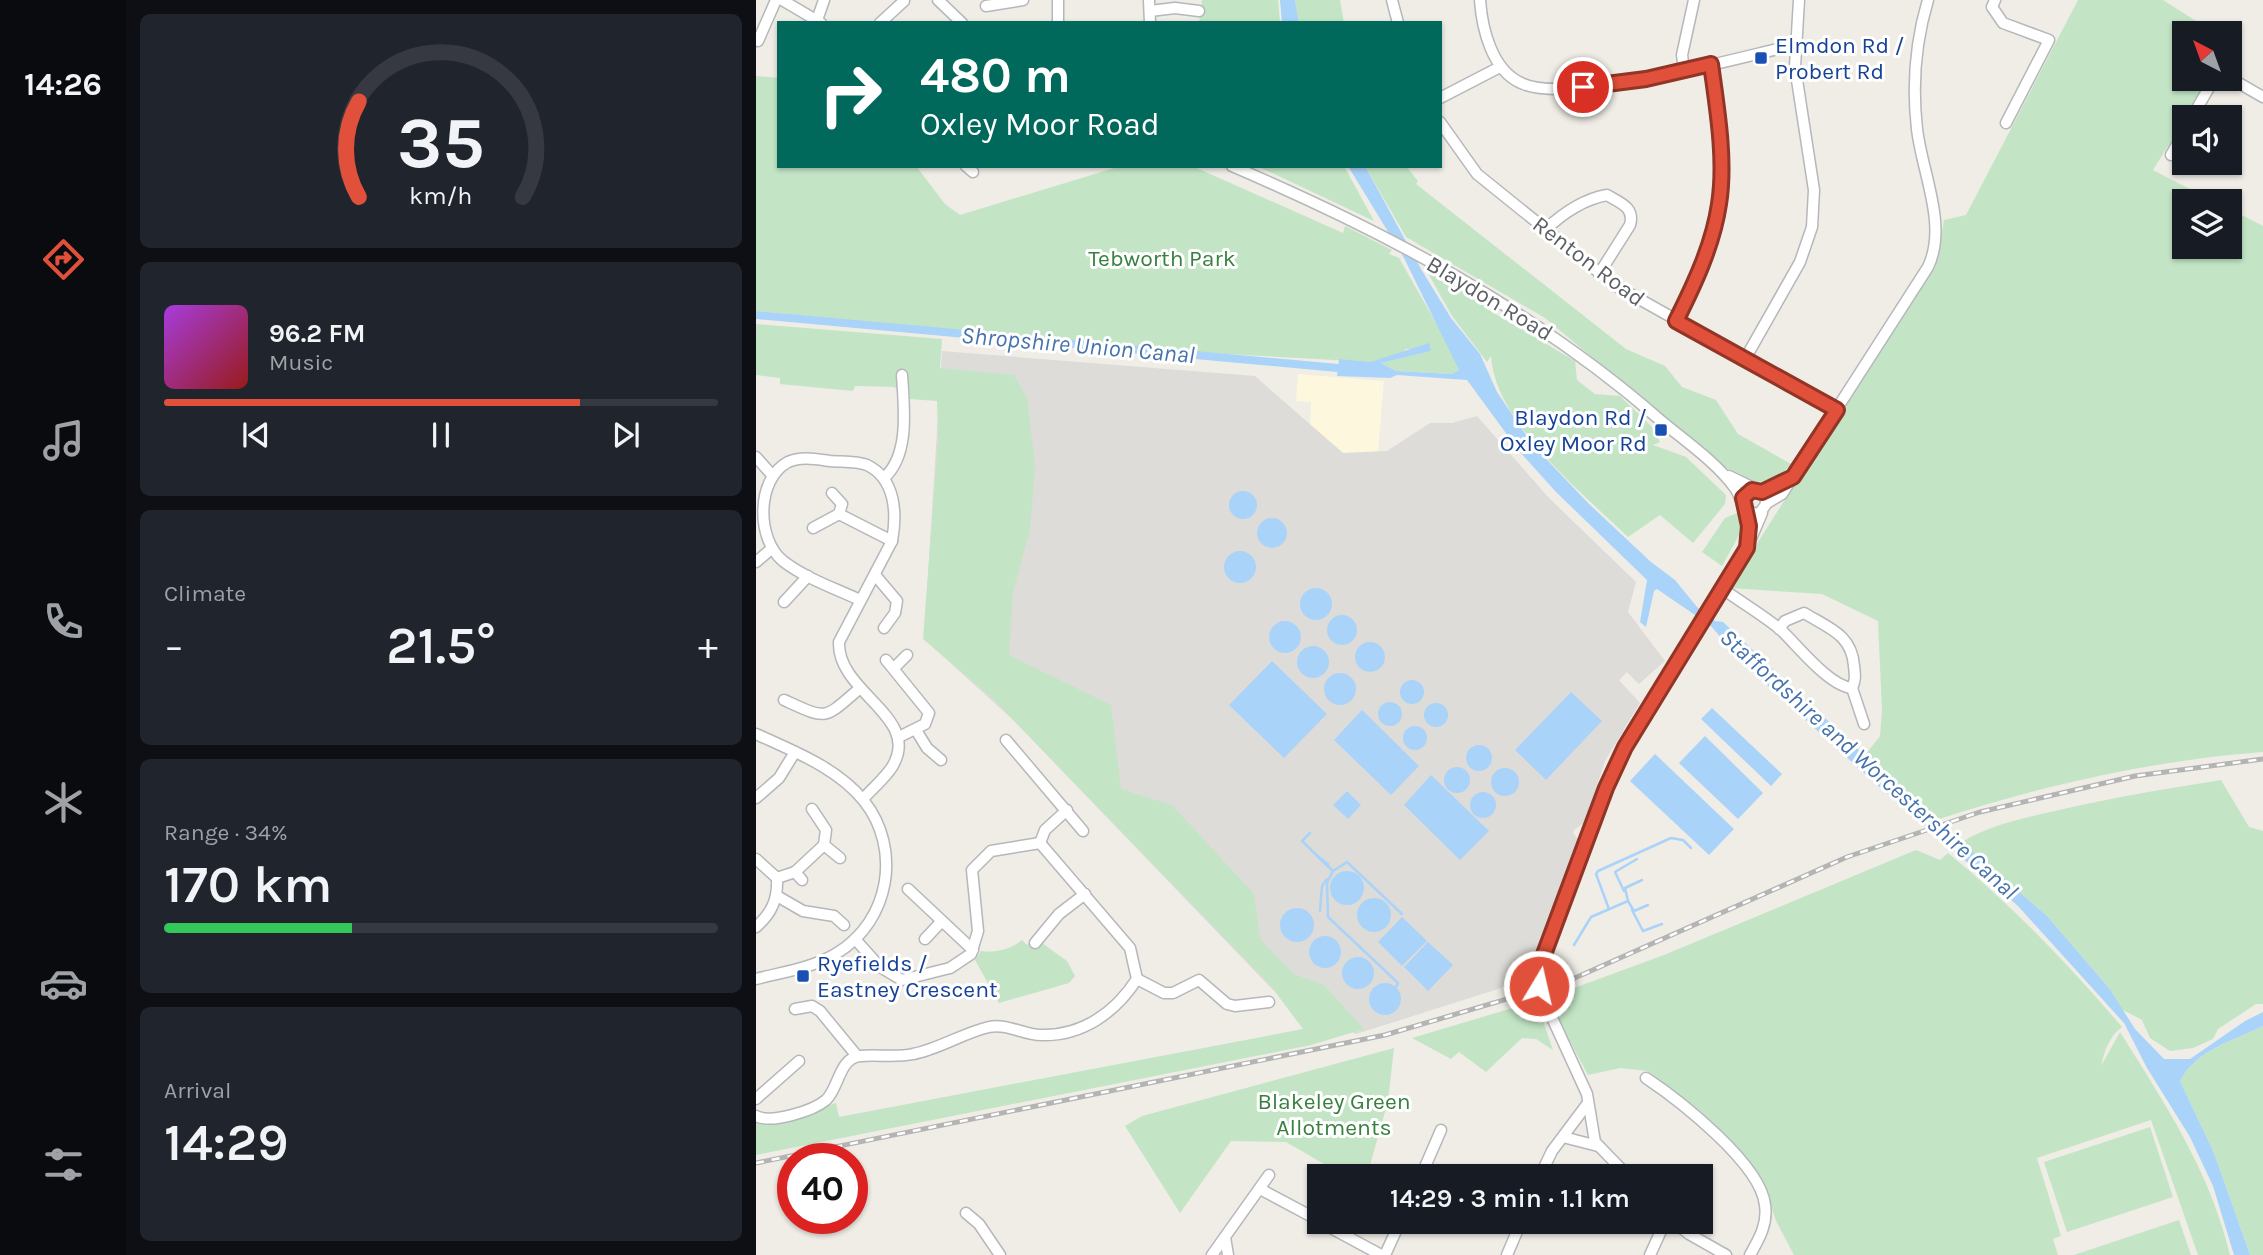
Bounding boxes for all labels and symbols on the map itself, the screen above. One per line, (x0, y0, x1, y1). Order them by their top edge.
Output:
north arrow (2172, 21, 2242, 91)
place label: Elmdon Rd / Probert Rd (1775, 32, 1905, 85)
marker: Elmdon Rd / Probert Rd (1753, 50, 1769, 66)
pin (1553, 57, 1613, 117)
street label: Renton Road (1527, 211, 1650, 312)
park label: Tebworth Park (1088, 245, 1236, 272)
street label: Blaydon Road (1422, 250, 1558, 347)
water label: Shropshire Union Canal (960, 321, 1196, 369)
place label: Blaydon Rd / Oxley Moor Rd (1500, 404, 1647, 457)
marker: Blaydon Rd / Oxley Moor Rd (1653, 422, 1669, 438)
water label: Staffordshire and Worcestershire Canal (1714, 623, 2024, 905)
position arrow (1502, 949, 1576, 1023)
place label: Ryefields / Eastney Crescent (817, 950, 998, 1003)
marker: Ryefields / Eastney Crescent (795, 968, 811, 984)
park label: Blakeley Green Allotments (1257, 1088, 1411, 1141)
speed limit sign: 40 (777, 1143, 868, 1234)

